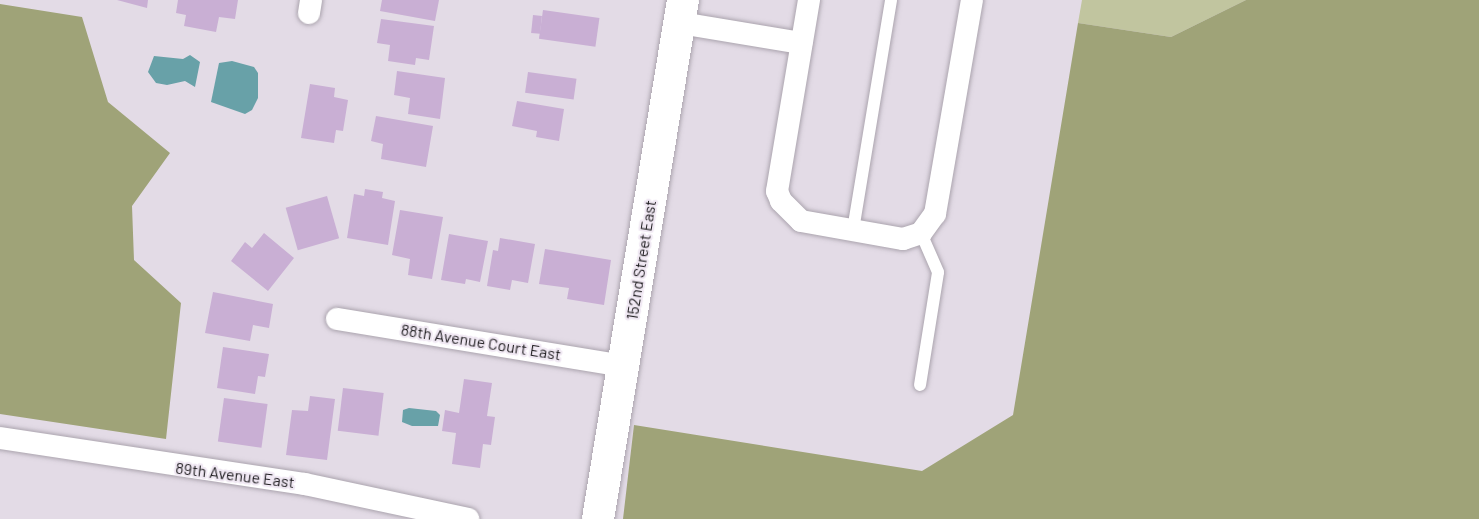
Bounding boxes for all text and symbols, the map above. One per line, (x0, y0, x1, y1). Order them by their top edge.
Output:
street label: 152nd Street East (622, 199, 660, 321)
street label: 88th Avenue Court East (400, 320, 562, 364)
street label: 89th Avenue East (174, 458, 296, 492)

